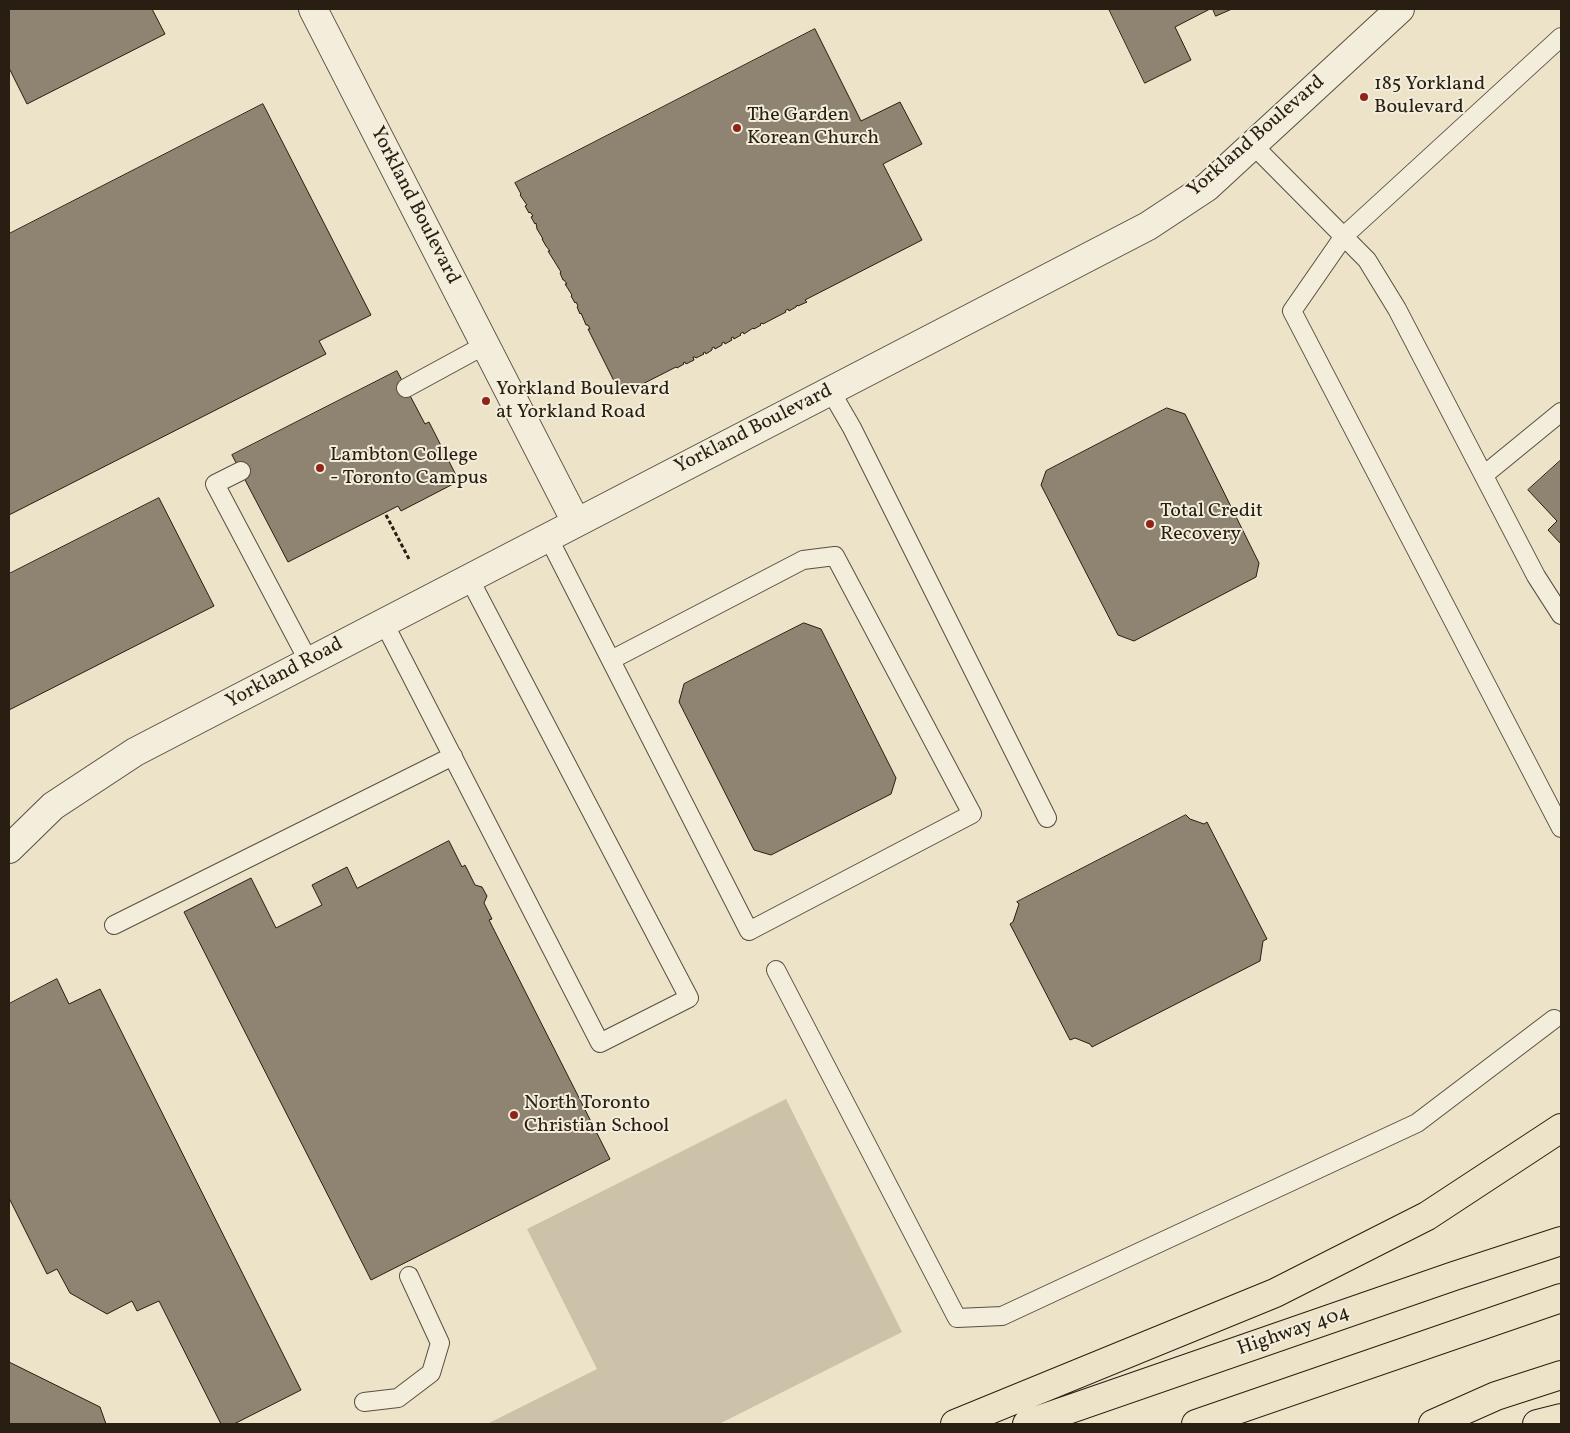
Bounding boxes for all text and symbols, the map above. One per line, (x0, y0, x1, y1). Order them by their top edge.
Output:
street label: Yorkland Boulevard (1184, 71, 1330, 203)
place label: 185 Yorkland Boulevard (1374, 73, 1485, 120)
marker: 185 Yorkland Boulevard (1358, 91, 1370, 103)
place label: The Garden Korean Church (747, 104, 879, 151)
marker: The Garden Korean Church (731, 122, 743, 134)
street label: Yorkland Boulevard (364, 123, 464, 289)
place label: Yorkland Boulevard at Yorkland Road (496, 378, 670, 425)
street label: Yorkland Boulevard (671, 380, 837, 480)
marker: Yorkland Boulevard at Yorkland Road (480, 395, 492, 407)
place label: Lambton College - Toronto Campus (330, 444, 488, 491)
marker: Lambton College - Toronto Campus (314, 462, 326, 474)
place label: Total Credit Recovery (1160, 500, 1263, 547)
marker: Total Credit Recovery (1144, 518, 1156, 530)
street label: Yorkland Road (222, 633, 348, 715)
place label: North Toronto Christian School (524, 1092, 669, 1139)
marker: North Toronto Christian School (508, 1109, 520, 1121)
street label: Highway 404 (1235, 1302, 1353, 1362)

